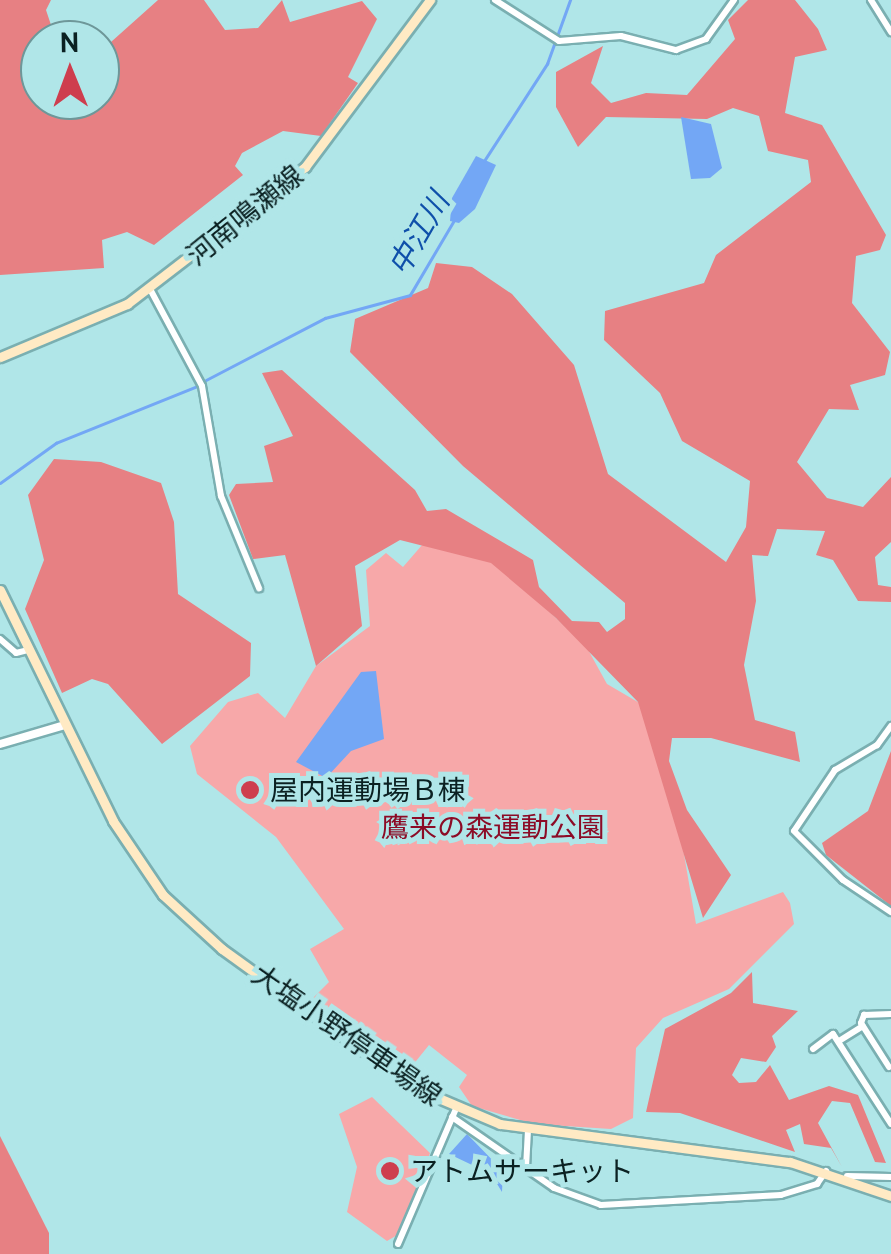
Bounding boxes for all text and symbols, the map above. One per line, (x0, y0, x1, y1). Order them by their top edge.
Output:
north arrow (20, 20, 120, 120)
text: N (59, 25, 80, 59)
street label: 河南鳴瀬線 (180, 158, 310, 272)
water label: 中江川 (381, 186, 457, 282)
place label: 屋内運動場Ｂ棟 (270, 773, 466, 807)
marker: 屋内運動場Ｂ棟 (239, 779, 261, 801)
park label: 鷹来の森運動公園 (381, 810, 605, 844)
street label: 大塩小野停車場線 (246, 957, 448, 1113)
place label: アトムサーキット (410, 1154, 634, 1188)
marker: アトムサーキット (379, 1160, 401, 1182)

